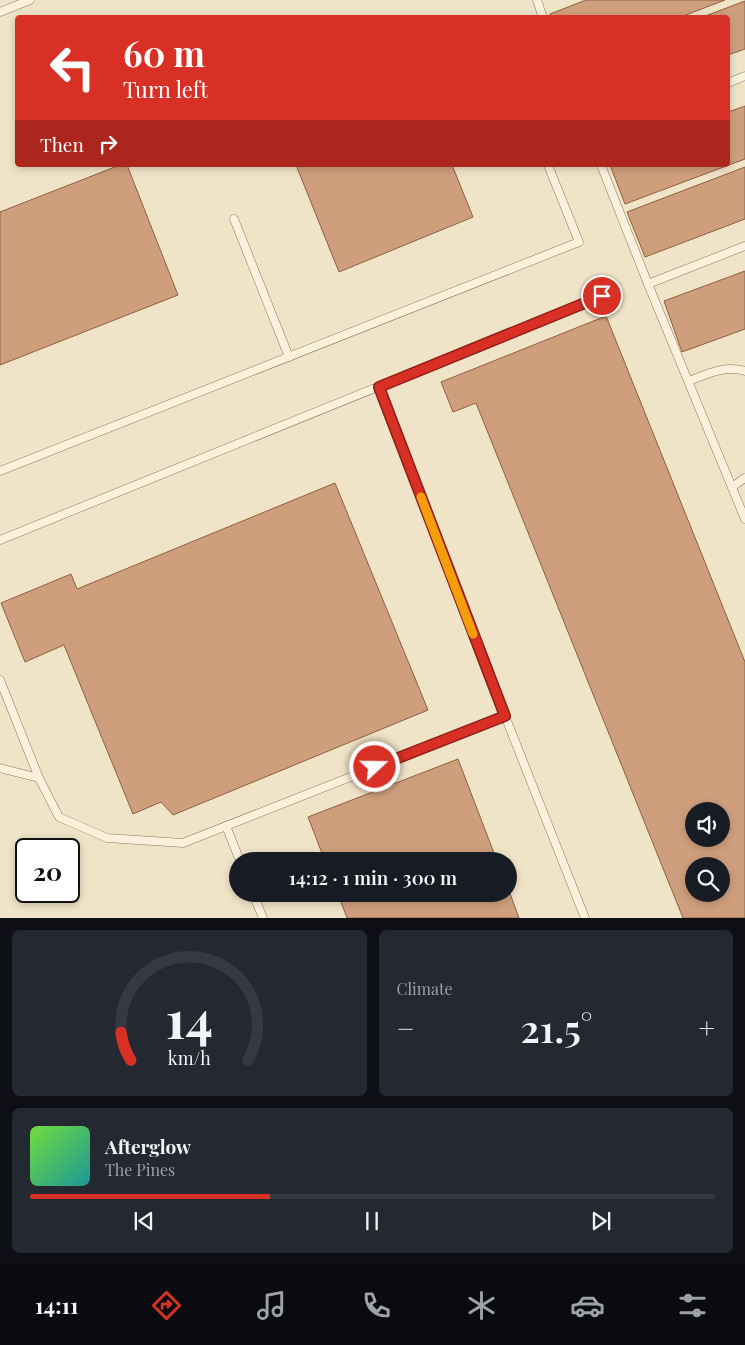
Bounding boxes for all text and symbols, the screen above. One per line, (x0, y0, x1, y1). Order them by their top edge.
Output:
text: 60 m (123, 29, 205, 76)
icon: left (40, 35, 105, 100)
text: Turn left (123, 74, 208, 104)
icon: right (94, 130, 122, 158)
text: Then (40, 131, 84, 157)
pin (581, 275, 623, 317)
icon: arrive (588, 282, 616, 310)
position arrow (348, 740, 400, 792)
map controls (685, 802, 730, 902)
button: sound (685, 802, 730, 847)
speed limit sign: 20 (15, 838, 80, 903)
button: search (685, 857, 730, 902)
text: 14:12 · 1 min · 300 m (289, 864, 457, 890)
text: Climate (397, 978, 453, 999)
text: 14 (166, 983, 213, 1052)
text: 21.5° (520, 1002, 593, 1053)
text: − (397, 1009, 415, 1046)
text: + (699, 1009, 715, 1046)
text: km/h (168, 1046, 211, 1069)
text: Afterglow (105, 1133, 191, 1159)
text: The Pines (105, 1159, 175, 1180)
icon: previous (130, 1207, 158, 1235)
icon: pause (358, 1207, 386, 1235)
icon: next (587, 1207, 615, 1235)
icon: directions (149, 1288, 184, 1323)
icon: music (254, 1288, 289, 1323)
icon: phone (359, 1288, 394, 1323)
icon: climate (464, 1288, 499, 1323)
icon: car (570, 1288, 605, 1323)
icon: filters (675, 1288, 710, 1323)
text: 14:11 (35, 1290, 78, 1320)

